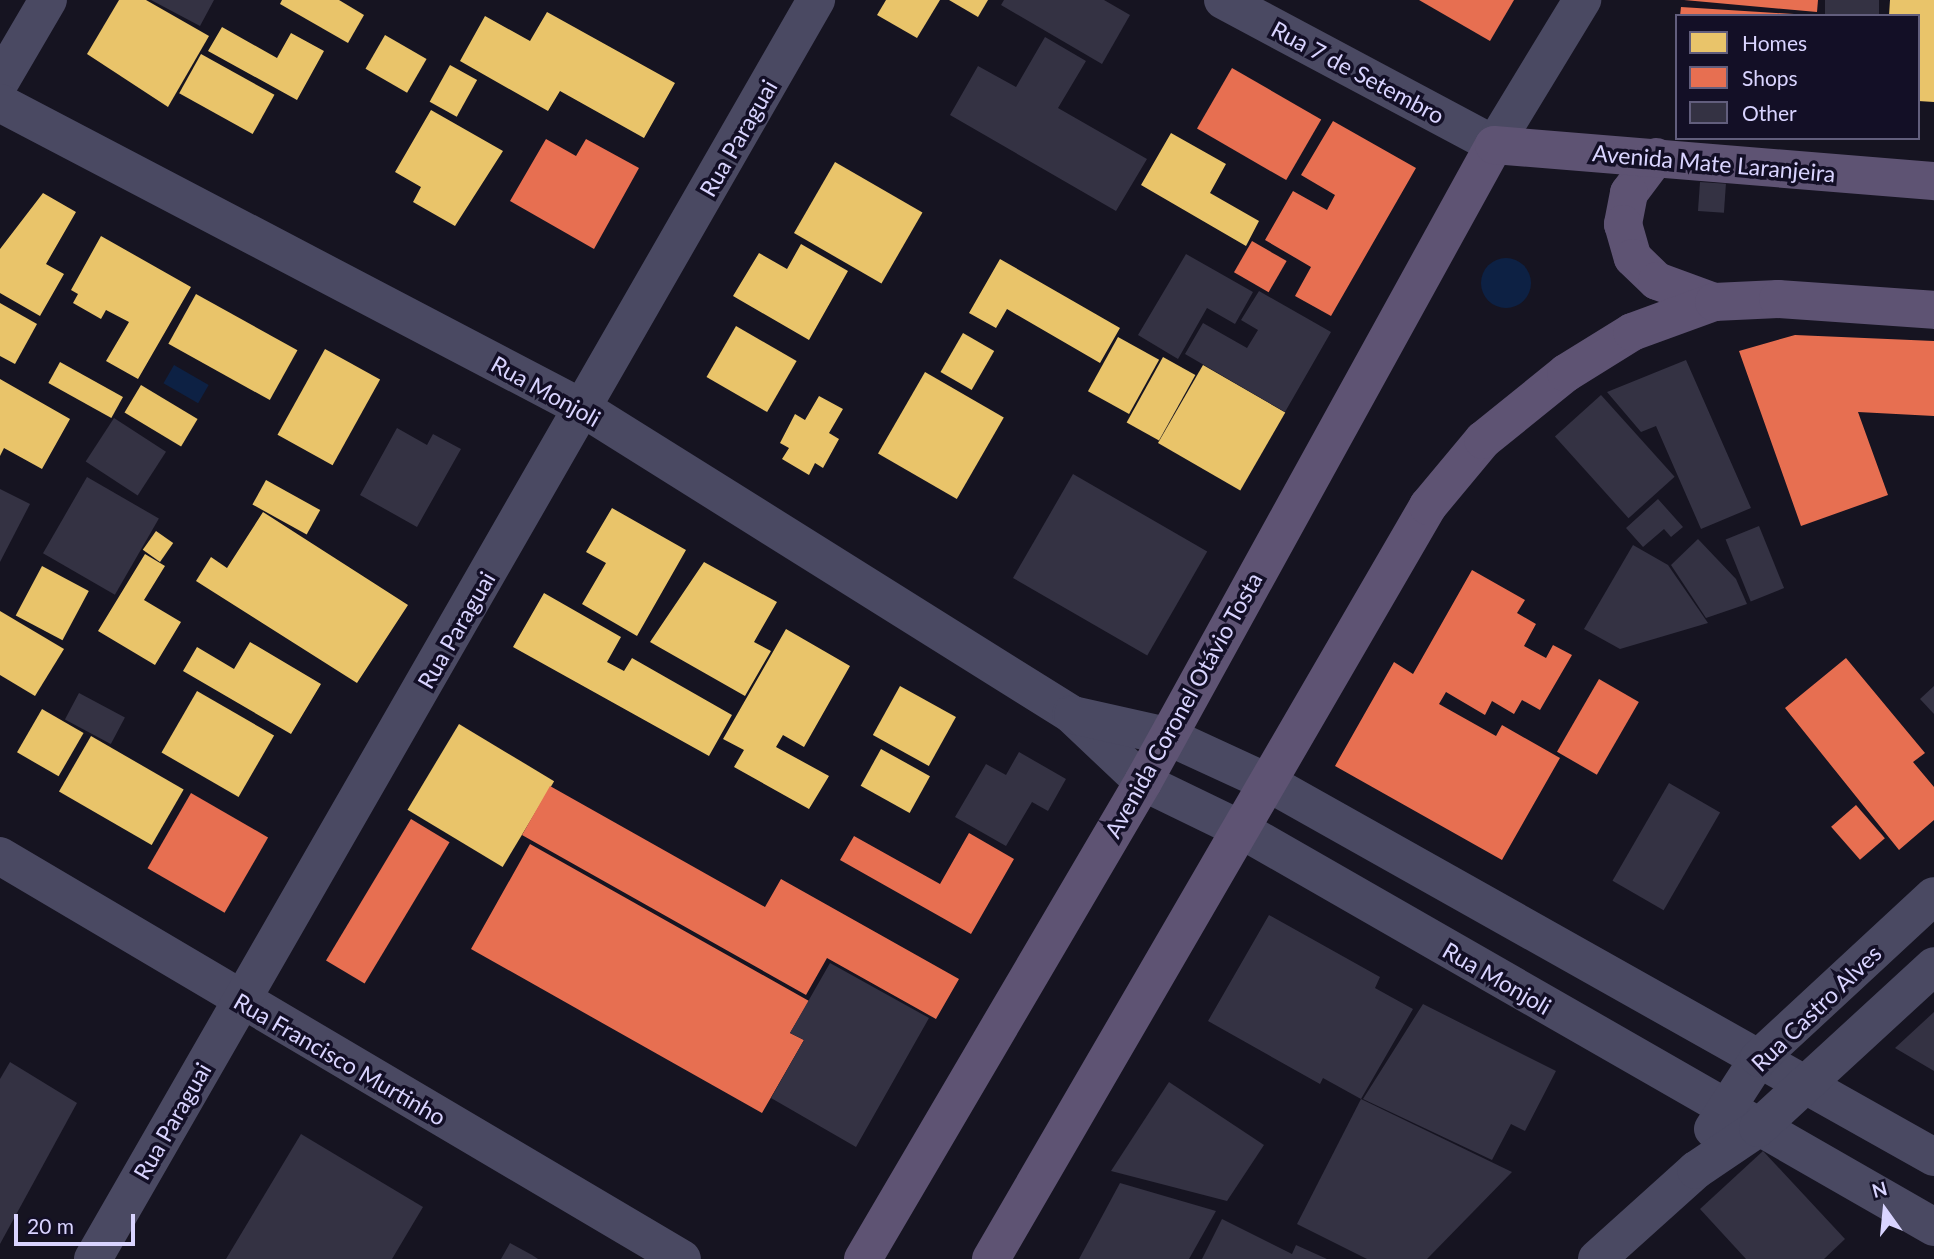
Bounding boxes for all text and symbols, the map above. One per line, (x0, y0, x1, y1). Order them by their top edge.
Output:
legend (1675, 14, 1920, 140)
street label: Rua 7 de Setembro (1267, 15, 1449, 129)
text: Homes (1742, 30, 1807, 55)
text: Shops (1742, 65, 1798, 90)
street label: Rua Paraguai (693, 75, 783, 201)
text: Other (1742, 100, 1797, 125)
street label: Avenida Mate Laranjeira (1591, 139, 1837, 187)
street label: Rua Monjoli (487, 350, 605, 432)
street label: Rua Paraguai (411, 567, 501, 693)
street label: Avenida Coronel Otávio Tosta (1098, 567, 1268, 843)
street label: Rua Monjoli (1438, 936, 1556, 1020)
street label: Rua Castro Alves (1745, 939, 1887, 1077)
street label: Rua Francisco Murtinho (229, 987, 451, 1131)
street label: Rua Paraguai (127, 1058, 217, 1184)
north arrow (1850, 1175, 1920, 1245)
text: N (1869, 1176, 1889, 1202)
scale bar (18, 1200, 138, 1244)
text: 20 m (27, 1213, 74, 1238)

